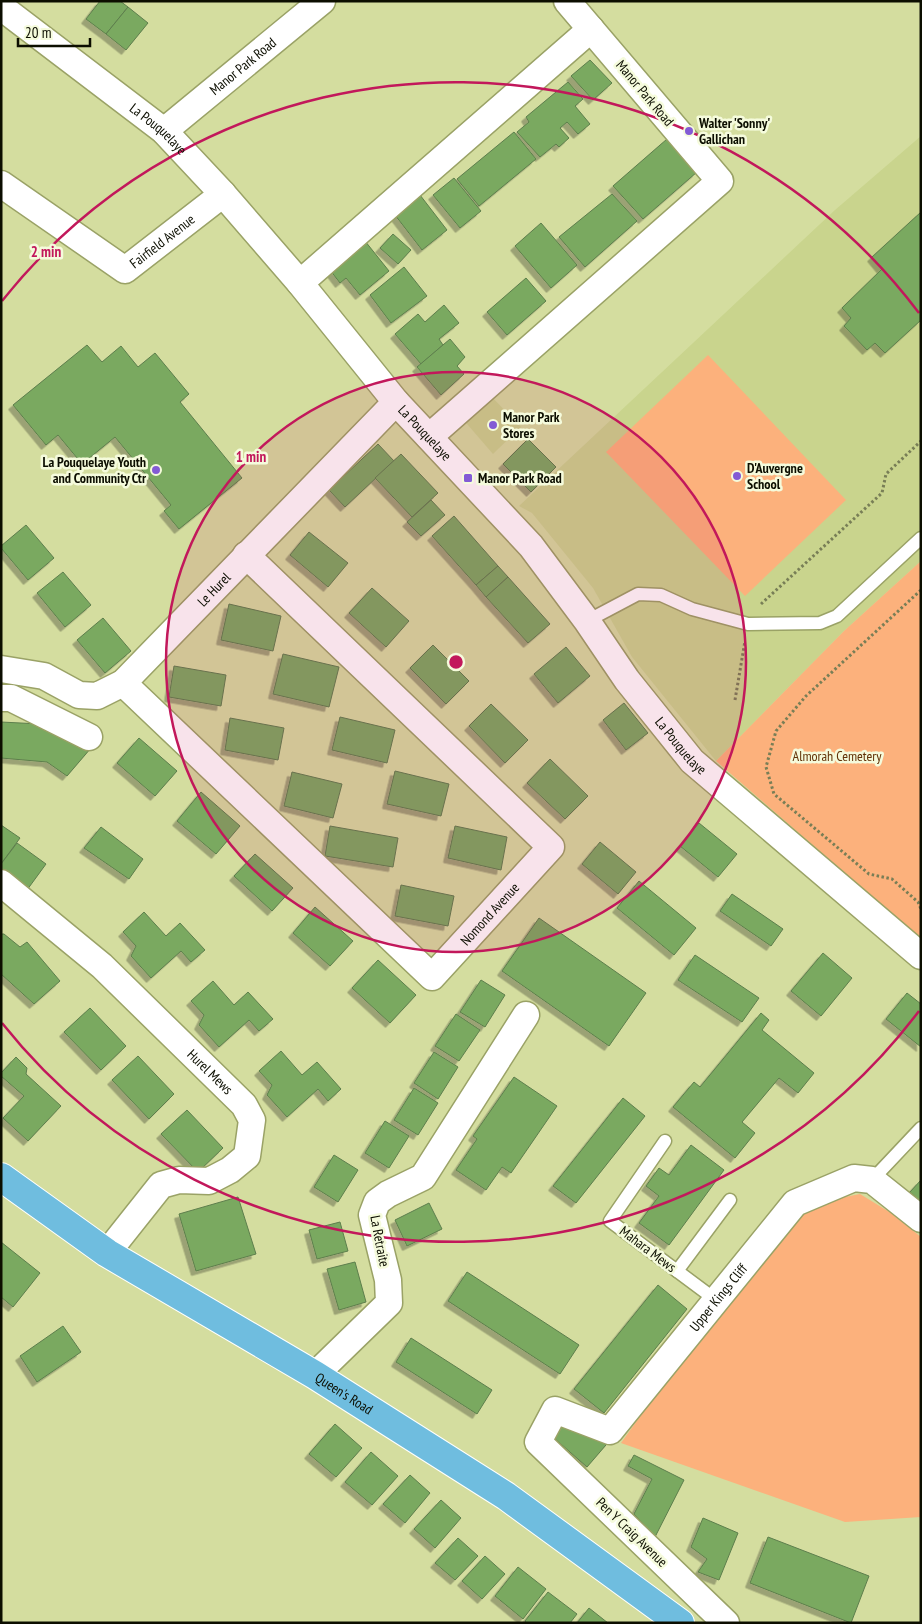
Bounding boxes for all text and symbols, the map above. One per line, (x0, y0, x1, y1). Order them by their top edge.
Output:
scale bar (18, 15, 90, 47)
text: 20 m (25, 23, 51, 42)
street label: Manor Park Road (206, 34, 280, 99)
street label: Manor Park Road (612, 56, 678, 130)
street label: La Pouquelaye (126, 99, 191, 159)
place label: Walter 'Sonny' Gallichan (698, 114, 770, 148)
marker: Walter 'Sonny' Gallichan (683, 125, 695, 137)
street label: Fairfield Avenue (126, 210, 199, 272)
text: 2 min (31, 242, 61, 261)
street label: La Pouquelaye (394, 401, 456, 465)
place label: Manor Park Stores (503, 408, 560, 442)
marker: Manor Park Stores (487, 419, 499, 431)
text: 1 min (236, 447, 266, 466)
place label: La Pouquelaye Youth and Community Ctr (43, 453, 147, 487)
place label: D'Auvergne School (747, 459, 803, 493)
marker: La Pouquelaye Youth and Community Ctr (150, 464, 162, 476)
place label: Manor Park Road (478, 469, 562, 487)
marker: D'Auvergne School (731, 470, 743, 482)
marker: Manor Park Road (462, 472, 474, 484)
street label: Le Hurel (193, 568, 235, 610)
centre of rings (447, 653, 465, 671)
street label: La Pouquelaye (651, 713, 710, 779)
park label: Almorah Cemetery (793, 747, 882, 765)
street label: Nomond Avenue (456, 879, 523, 949)
street label: Hurel Mews (183, 1045, 237, 1098)
street label: La Retraite (366, 1214, 394, 1268)
street label: Mahara Mews (616, 1222, 680, 1276)
street label: Upper Kings Cliff (686, 1260, 751, 1335)
street label: Queen's Road (312, 1368, 376, 1418)
street label: Pen Y Craig Avenue (593, 1493, 672, 1571)

